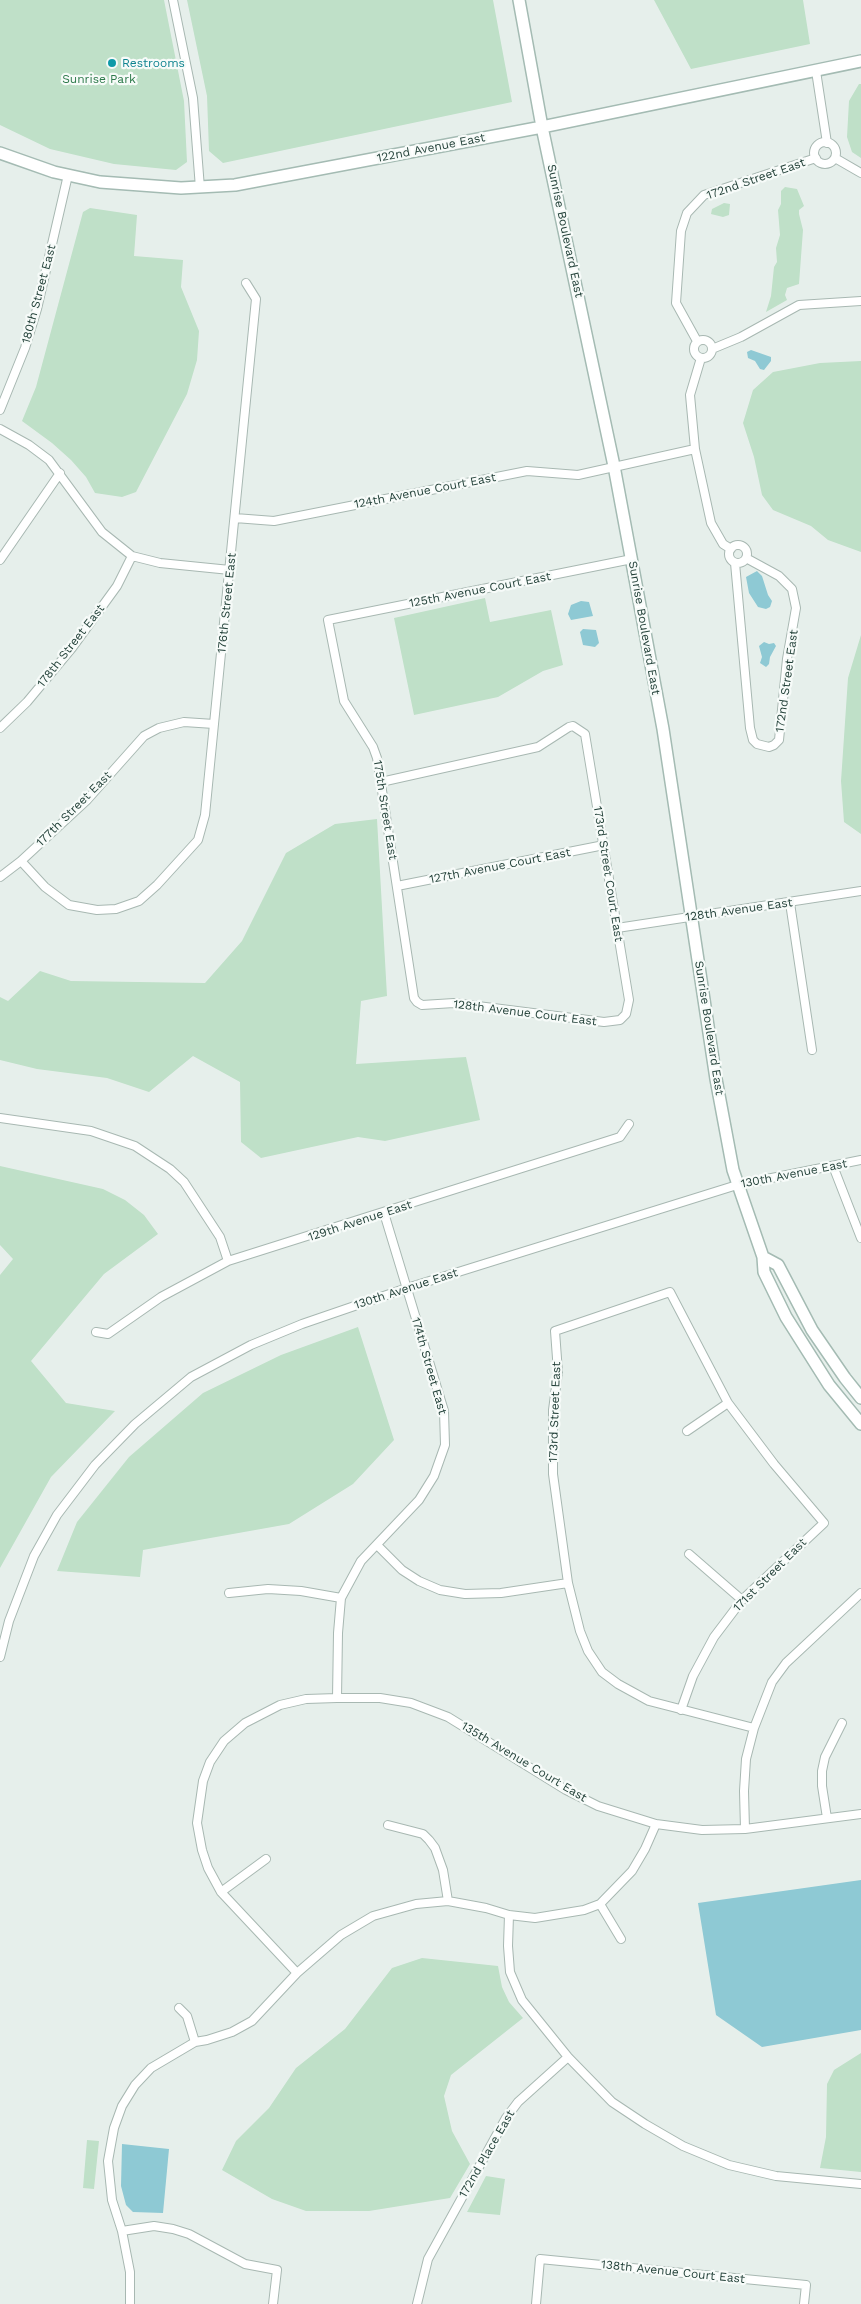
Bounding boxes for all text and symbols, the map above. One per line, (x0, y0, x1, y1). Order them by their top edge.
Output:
place label: Restrooms (122, 56, 185, 70)
marker: Restrooms (106, 57, 118, 69)
park label: Sunrise Park (62, 72, 136, 86)
street label: 122nd Avenue East (376, 130, 486, 166)
street label: 172nd Street East (705, 155, 807, 203)
street label: Sunrise Boulevard East (544, 163, 586, 299)
street label: 180th Street East (19, 243, 59, 345)
street label: 124th Avenue Court East (353, 470, 497, 512)
street label: 176th Street East (215, 552, 239, 654)
street label: Sunrise Boulevard East (625, 560, 663, 696)
street label: 125th Avenue Court East (408, 569, 552, 611)
street label: 178th Street East (34, 602, 108, 690)
street label: 172nd Street East (773, 629, 801, 733)
street label: 175th Street East (370, 759, 400, 861)
street label: 177th Street East (33, 768, 115, 850)
street label: 173rd Street Court East (590, 805, 626, 943)
street label: 127th Avenue Court East (428, 845, 572, 887)
street label: 128th Avenue East (685, 895, 793, 925)
street label: Sunrise Boulevard East (691, 960, 727, 1096)
street label: 128th Avenue Court East (452, 997, 598, 1029)
street label: 130th Avenue East (740, 1157, 848, 1191)
street label: 129th Avenue East (306, 1197, 414, 1245)
street label: 130th Avenue East (352, 1265, 460, 1313)
street label: 174th Street East (408, 1316, 450, 1416)
street label: 173rd Street East (546, 1361, 564, 1463)
street label: 171st Street East (730, 1535, 810, 1615)
street label: 135th Avenue Court East (459, 1719, 589, 1805)
street label: 172nd Place East (456, 2108, 518, 2200)
street label: 138th Avenue Court East (600, 2257, 746, 2287)

